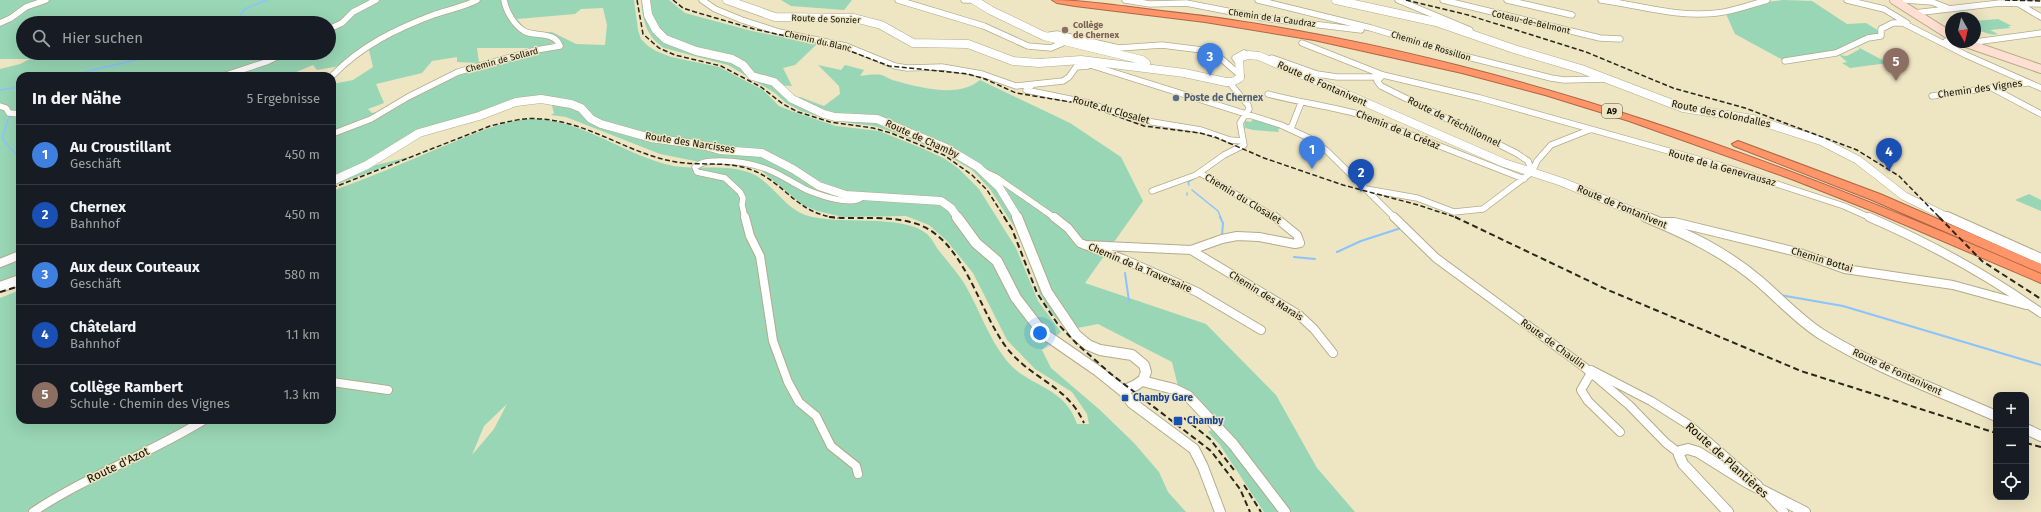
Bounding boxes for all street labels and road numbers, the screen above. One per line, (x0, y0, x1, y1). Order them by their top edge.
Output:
street label: Chemin de la Caudraz (1228, 7, 1316, 29)
street label: Coteau-de-Belmont (1491, 8, 1572, 36)
street label: Route de Sonzier (791, 13, 861, 25)
street label: Chemin du Blanc (783, 28, 853, 54)
street label: Chemin de Rossillon (1390, 29, 1472, 63)
street label: Chemin de Sollard (465, 46, 539, 74)
street label: Route de Fontanivent (1275, 59, 1369, 109)
street label: Chemin des Vignes (1937, 77, 2023, 101)
street label: Route du Closalet (1071, 93, 1151, 127)
street label: Route de Tréchillonnel (1405, 94, 1503, 150)
street label: Route des Colondalles (1670, 98, 1772, 130)
road number: A9 (1602, 104, 1622, 118)
street label: Chemin de la Crétaz (1354, 108, 1442, 153)
street label: Route de Chamby (883, 117, 961, 161)
street label: Route des Narcisses (644, 130, 736, 156)
street label: Route de la Genevrausaz (1667, 147, 1778, 189)
street label: Chemin du Closalet (1203, 171, 1284, 227)
street label: Route de Fontanivent (1575, 183, 1669, 232)
street label: Chemin de la Traversaire (1086, 241, 1194, 295)
street label: Chemin Bottai (1790, 245, 1855, 275)
street label: Chemin des Marais (1227, 268, 1306, 324)
street label: Route de Chaulin (1518, 316, 1588, 372)
street label: Route de Fontanivent (1851, 346, 1944, 398)
street label: Route de Plantières (1683, 419, 1772, 501)
street label: Route d'Azot (84, 444, 152, 486)

